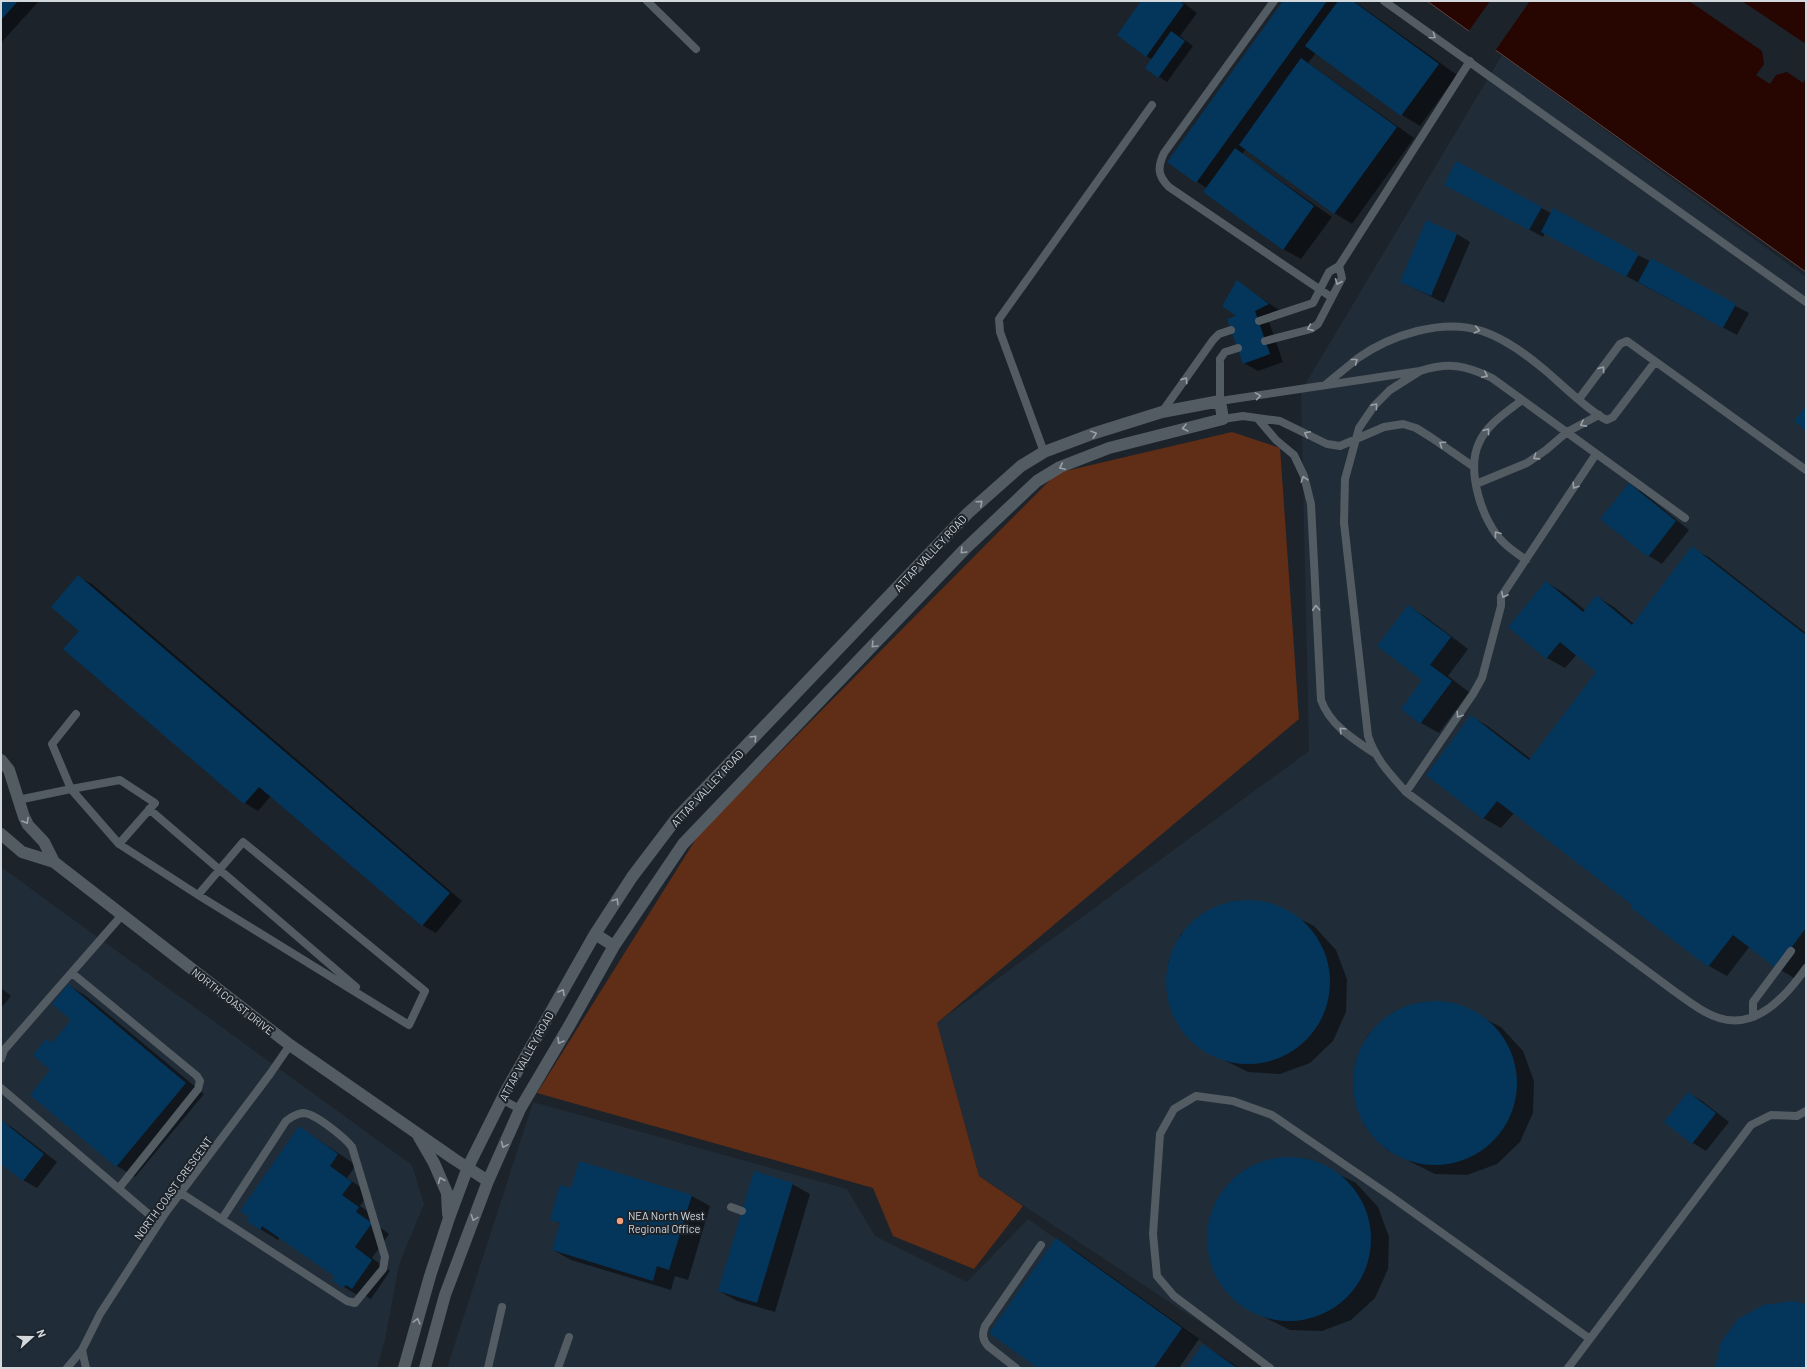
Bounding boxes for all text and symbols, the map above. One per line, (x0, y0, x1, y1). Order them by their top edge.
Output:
one-way arrow (1429, 31, 1436, 38)
one-way arrow (1335, 279, 1343, 286)
one-way arrow (1307, 324, 1314, 332)
one-way arrow (1474, 326, 1480, 334)
one-way arrow (1351, 359, 1358, 366)
one-way arrow (1597, 366, 1604, 373)
one-way arrow (1480, 370, 1488, 378)
one-way arrow (1180, 377, 1188, 384)
one-way arrow (1255, 392, 1261, 401)
one-way arrow (1371, 403, 1378, 411)
one-way arrow (1580, 419, 1587, 426)
one-way arrow (1182, 424, 1189, 432)
one-way arrow (1482, 429, 1489, 436)
one-way arrow (1090, 430, 1097, 439)
one-way arrow (1303, 431, 1311, 439)
one-way arrow (1439, 441, 1446, 449)
one-way arrow (1534, 452, 1541, 459)
one-way arrow (1058, 462, 1066, 470)
one-way arrow (1300, 476, 1309, 483)
one-way arrow (1572, 482, 1580, 489)
one-way arrow (975, 501, 982, 508)
street label: ATTAP VALLEY ROAD (891, 512, 969, 594)
one-way arrow (1494, 531, 1502, 538)
one-way arrow (961, 546, 968, 554)
one-way arrow (1501, 591, 1509, 598)
one-way arrow (1311, 605, 1320, 611)
one-way arrow (871, 640, 878, 648)
one-way arrow (1456, 711, 1464, 718)
one-way arrow (1340, 727, 1347, 735)
one-way arrow (749, 735, 757, 743)
street label: ATTAP VALLEY ROAD (668, 747, 746, 829)
one-way arrow (22, 817, 29, 824)
one-way arrow (611, 898, 619, 905)
street label: NORTH COAST DRIVE (189, 965, 277, 1037)
one-way arrow (557, 989, 564, 996)
street label: ATTAP VALLEY ROAD (496, 1009, 556, 1103)
one-way arrow (558, 1037, 565, 1044)
street label: NORTH COAST CRESCENT (131, 1134, 215, 1242)
one-way arrow (501, 1141, 509, 1148)
one-way arrow (438, 1177, 446, 1184)
place label: NEA North West Regional Office (628, 1209, 705, 1235)
one-way arrow (470, 1214, 479, 1221)
marker: NEA North West Regional Office (615, 1216, 625, 1226)
north arrow (12, 1317, 52, 1357)
one-way arrow (412, 1318, 421, 1325)
text: N (34, 1327, 49, 1339)

